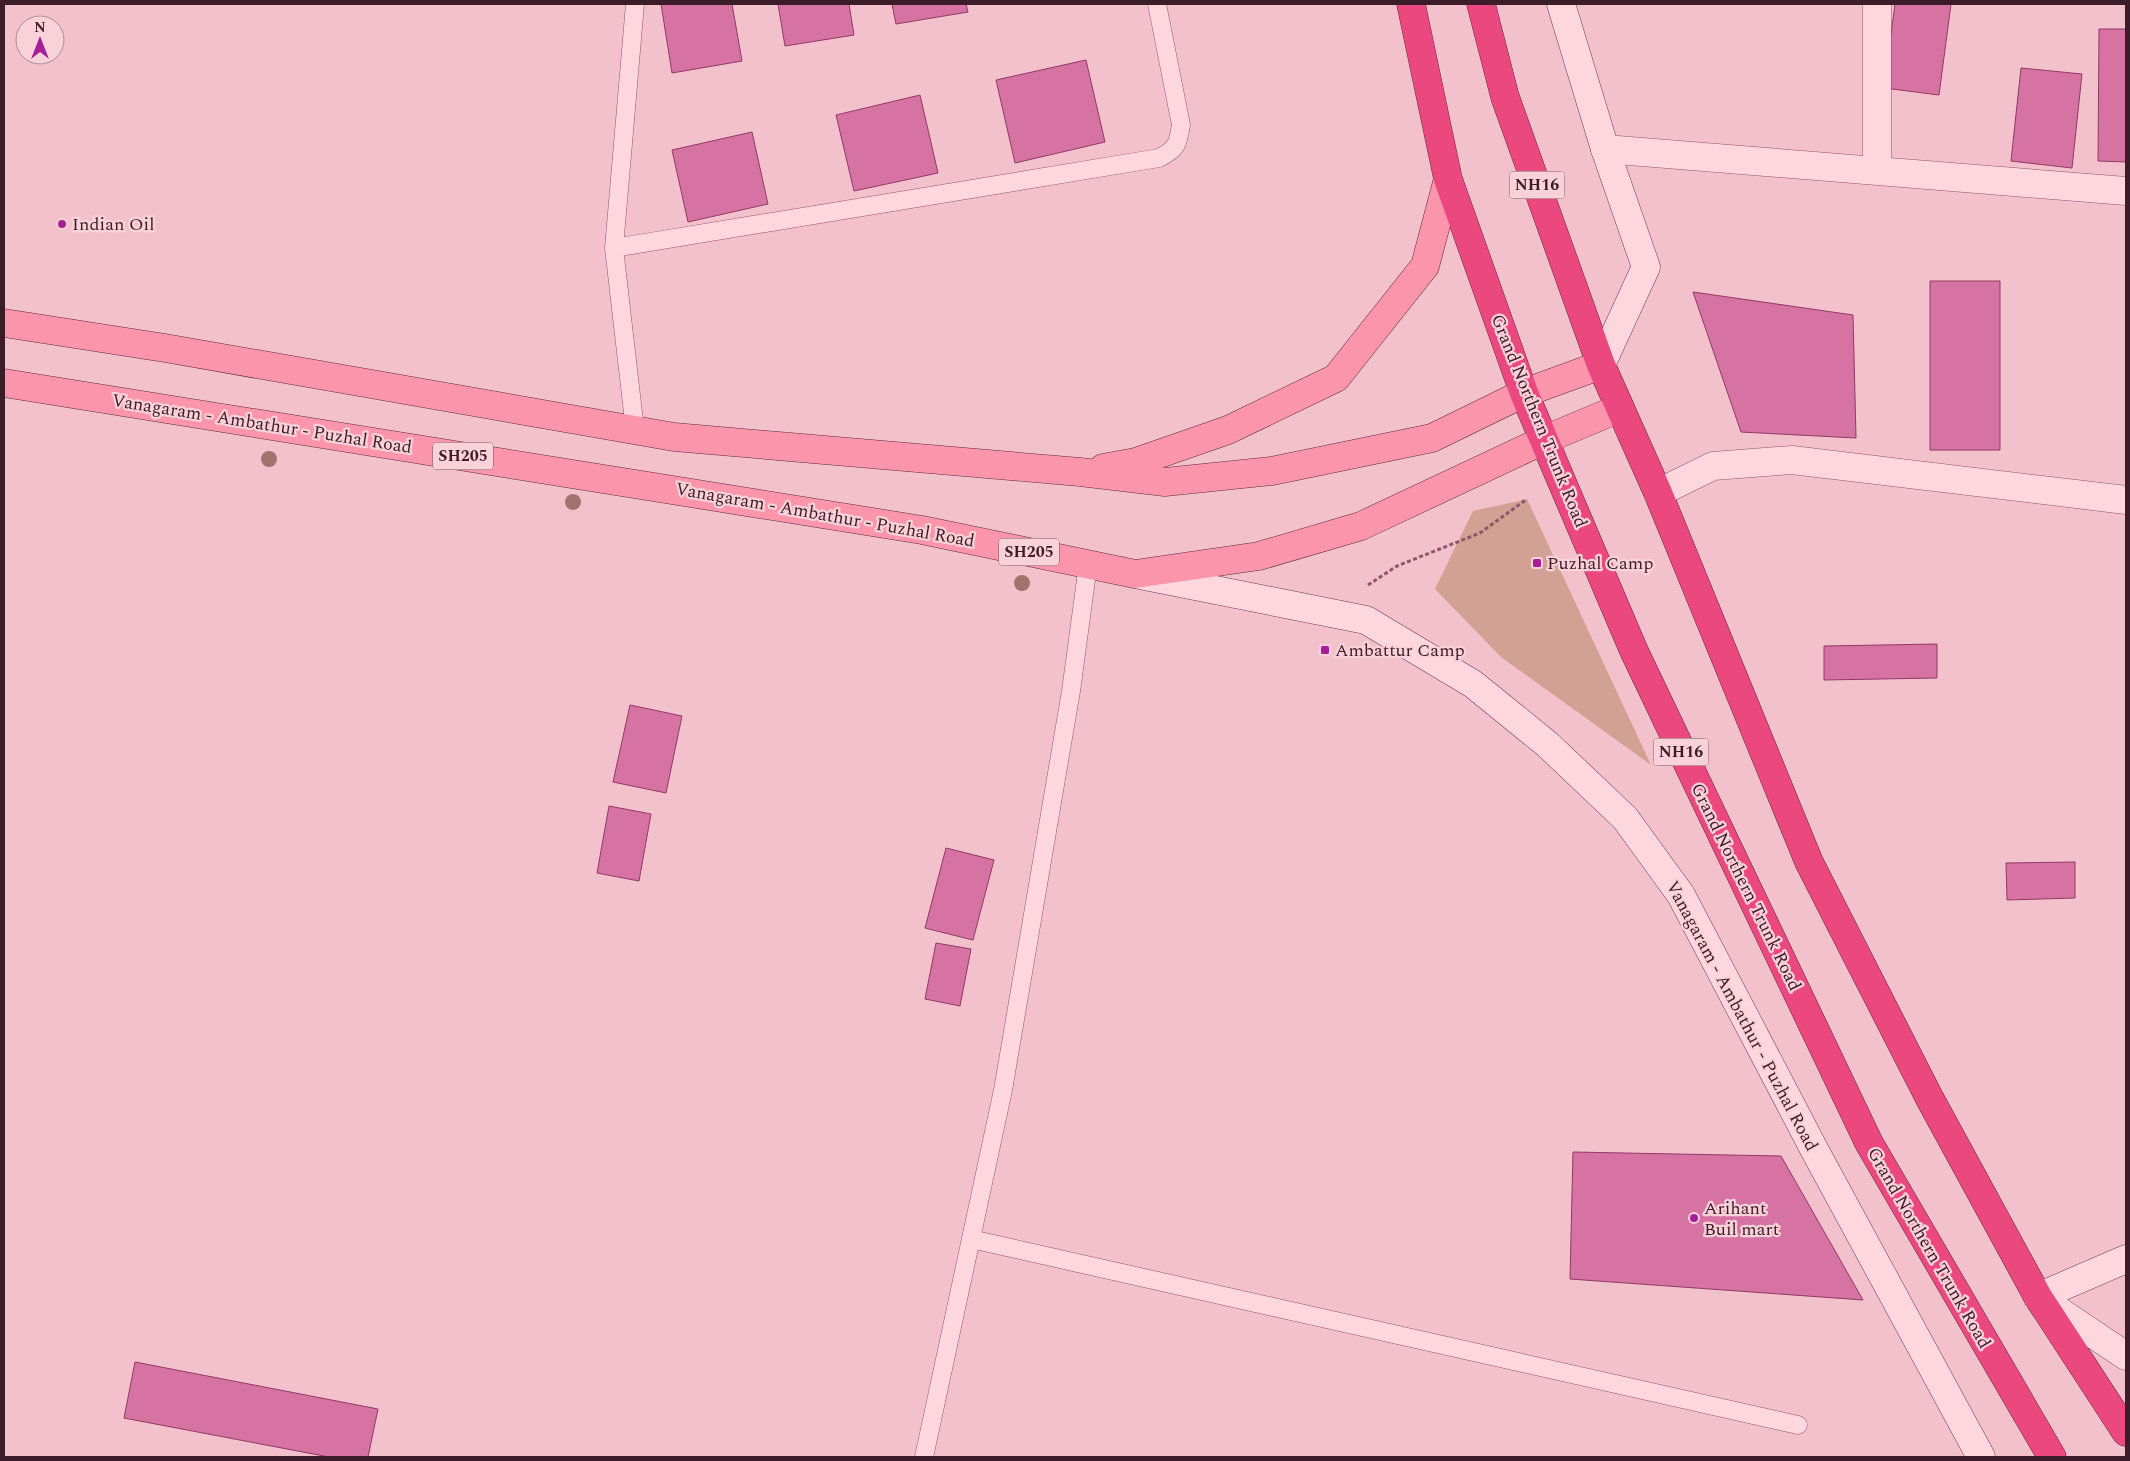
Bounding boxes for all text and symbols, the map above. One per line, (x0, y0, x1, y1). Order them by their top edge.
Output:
north arrow (15, 15, 65, 65)
text: N (34, 17, 46, 38)
road number: NH16 (1510, 172, 1564, 198)
place label: Indian Oil (72, 211, 154, 238)
marker: Indian Oil (56, 218, 68, 230)
street label: Grand Northern Trunk Road (1484, 310, 1594, 532)
street label: Vanagaram - Ambathur - Puzhal Road (110, 387, 414, 461)
road number: SH205 (433, 442, 493, 470)
street label: Vanagaram - Ambathur - Puzhal Road (673, 475, 977, 555)
road number: SH205 (999, 538, 1059, 566)
place label: Puzhal Camp (1547, 550, 1654, 577)
marker: Puzhal Camp (1531, 557, 1543, 569)
place label: Ambattur Camp (1335, 637, 1465, 664)
marker: Ambattur Camp (1319, 644, 1331, 656)
road number: NH16 (1654, 739, 1708, 766)
street label: Grand Northern Trunk Road (1684, 778, 1808, 996)
street label: Vanagaram - Ambathur - Puzhal Road (1659, 876, 1825, 1156)
street label: Grand Northern Trunk Road (1860, 1142, 1998, 1354)
place label: Arihant Buil mart (1704, 1195, 1779, 1243)
marker: Arihant Buil mart (1688, 1212, 1700, 1224)

